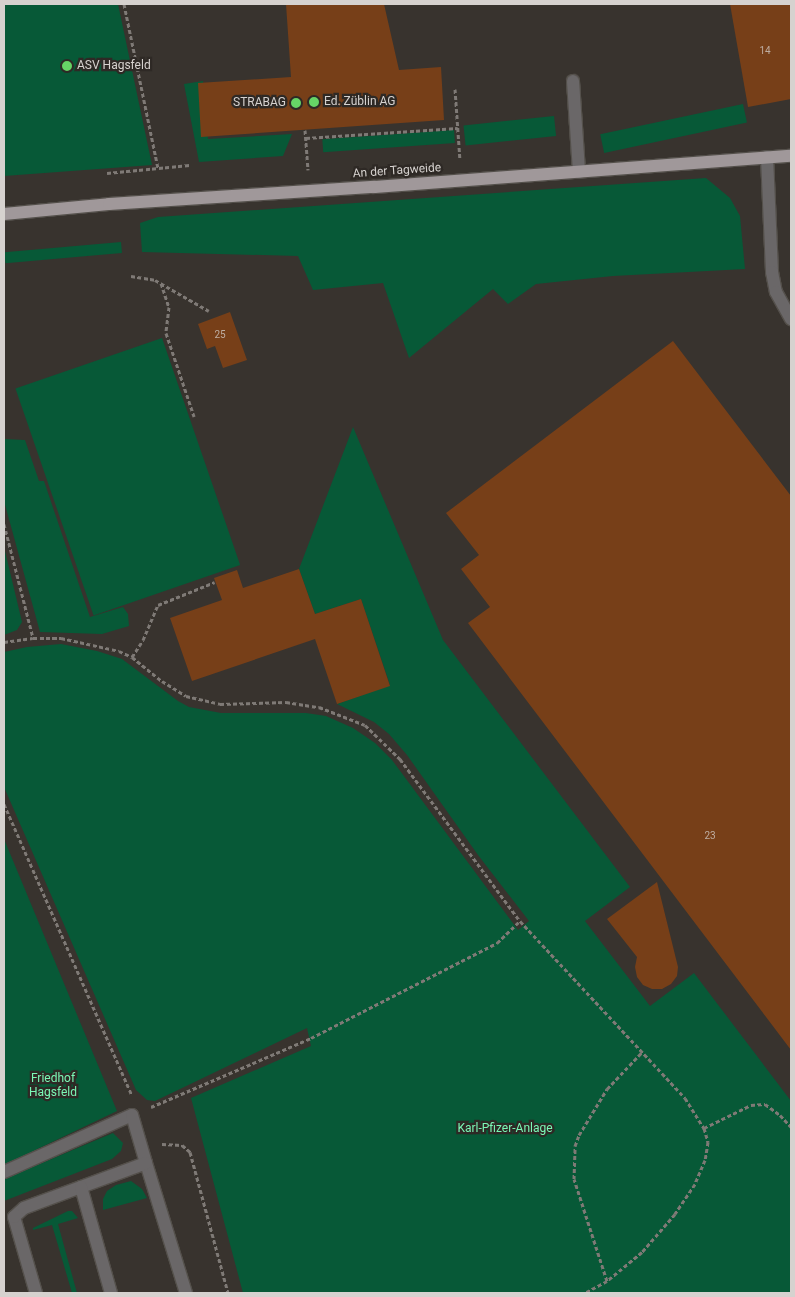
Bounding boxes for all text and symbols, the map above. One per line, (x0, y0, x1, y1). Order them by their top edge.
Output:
house number: 14 (759, 45, 771, 57)
place label: ASV Hagsfeld (77, 59, 151, 73)
marker: ASV Hagsfeld (61, 60, 73, 72)
place label: Ed. Züblin AG (324, 95, 395, 109)
place label: STRABAG (233, 96, 286, 110)
marker: Ed. Züblin AG (308, 96, 320, 108)
marker: STRABAG (290, 97, 302, 109)
street label: An der Tagweide (352, 161, 442, 181)
house number: 25 (214, 329, 226, 341)
house number: 23 (704, 830, 716, 842)
park label: Friedhof Hagsfeld (29, 1072, 77, 1100)
park label: Karl-Pfizer-Anlage (457, 1122, 553, 1136)

